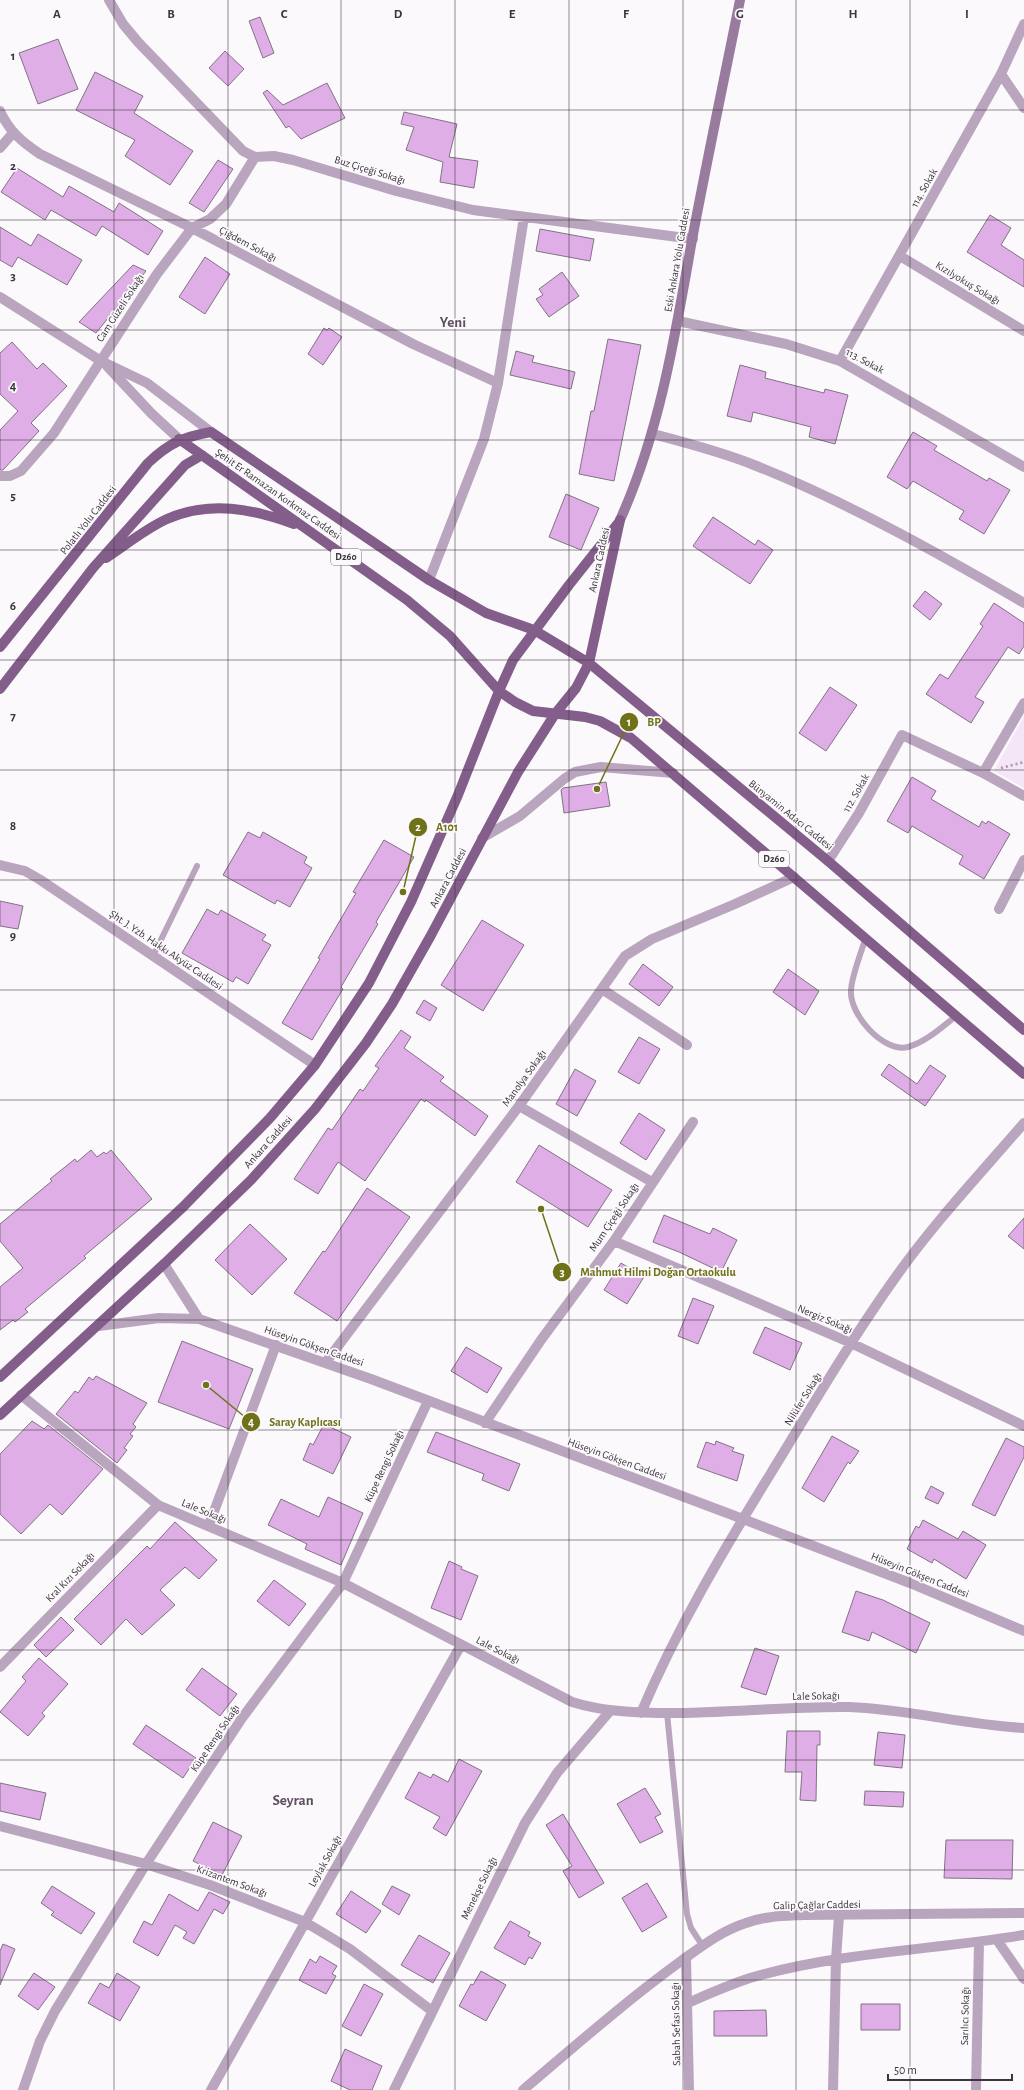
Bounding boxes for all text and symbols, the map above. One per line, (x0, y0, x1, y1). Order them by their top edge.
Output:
text: A (53, 8, 61, 21)
text: B (167, 8, 175, 21)
text: C (281, 8, 288, 21)
text: D (394, 8, 403, 21)
text: E (509, 8, 516, 21)
text: F (623, 8, 630, 21)
text: G (736, 8, 744, 21)
text: H (848, 8, 858, 21)
text: I (965, 8, 969, 21)
text: 1 (11, 50, 15, 63)
street label: Buz Çiçeği Sokağı (333, 154, 407, 186)
text: 2 (10, 160, 16, 173)
street label: 114. Sokak (909, 167, 939, 209)
street label: Eski Ankara Yolu Caddesi (662, 207, 692, 313)
street label: Çiğdem Sokağı (217, 224, 279, 264)
street label: Kızılyokuş Sokağı (934, 259, 1002, 307)
text: 3 (10, 270, 16, 283)
street label: Cam Güzeli Sokağı (94, 272, 146, 344)
district label: Yeni (440, 315, 466, 330)
street label: 113. Sokak (844, 346, 886, 376)
text: 4 (10, 380, 17, 393)
street label: Şehit Er Ramazan Korkmaz Caddesi (213, 447, 343, 541)
street label: Polatlı Yolu Caddesi (58, 484, 118, 556)
text: 5 (10, 490, 16, 503)
street label: Ankara Caddesi (587, 527, 611, 593)
road number: D260 (331, 549, 361, 565)
text: 6 (10, 600, 16, 613)
text: 7 (10, 710, 16, 723)
callout: BP (619, 710, 669, 734)
text: 1 (627, 716, 631, 728)
text: BP (647, 716, 661, 728)
street label: 112. Sokak (841, 772, 871, 814)
street label: Bünyamin Adacı Caddesi (747, 778, 835, 852)
callout: A101 (408, 815, 466, 839)
text: 8 (10, 820, 16, 833)
text: 2 (415, 821, 421, 833)
text: A101 (436, 821, 458, 833)
street label: Ankara Caddesi (428, 846, 468, 910)
road number: D260 (759, 851, 789, 867)
street label: Şht. J. Yzb. Hakkı Akyüz Caddesi (107, 908, 225, 992)
text: 9 (10, 930, 16, 943)
street label: Manolya Sokağı (500, 1048, 548, 1108)
street label: Ankara Caddesi (242, 1114, 294, 1170)
street label: Mum Çiçeği Sokağı (587, 1181, 641, 1253)
callout: Mahmut Hilmi Doğan Ortaokulu (552, 1260, 743, 1284)
text: 3 (559, 1266, 565, 1278)
text: Mahmut Hilmi Doğan Ortaokulu (580, 1266, 736, 1278)
street label: Nergiz Sokağı (796, 1302, 854, 1336)
street label: Hüseyin Gökşen Caddesi (263, 1324, 365, 1368)
street label: Nilüfer Sokağı (782, 1371, 824, 1427)
callout: Saray Kaplıcası (241, 1410, 349, 1434)
text: 4 (248, 1416, 254, 1428)
text: Saray Kaplıcası (269, 1416, 341, 1429)
street label: Küpe Rengi Sokağı (362, 1428, 406, 1504)
street label: Hüseyin Gökşen Caddesi (566, 1436, 668, 1482)
street label: Lale Sokağı (180, 1497, 228, 1525)
street label: Kral Kızı Sokağı (43, 1550, 97, 1604)
street label: Hüseyin Gökşen Caddesi (870, 1550, 970, 1600)
street label: Lale Sokağı (474, 1634, 522, 1666)
street label: Lale Sokağı (792, 1690, 840, 1702)
street label: Küpe Rengi Sokağı (188, 1702, 242, 1774)
district label: Seyran (272, 1793, 314, 1808)
street label: Leylak Sokağı (306, 1833, 344, 1889)
street label: Menekşe Sokağı (459, 1855, 499, 1921)
street label: Krizantem Sokağı (195, 1863, 269, 1899)
street label: Galip Çağlar Caddesi (773, 1899, 861, 1911)
street label: Sabah Sefası Sokağı (670, 1982, 682, 2066)
street label: Sarılıcı Sokağı (959, 1987, 971, 2045)
scale bar (888, 2056, 1012, 2082)
text: 50 m (894, 2064, 917, 2076)

